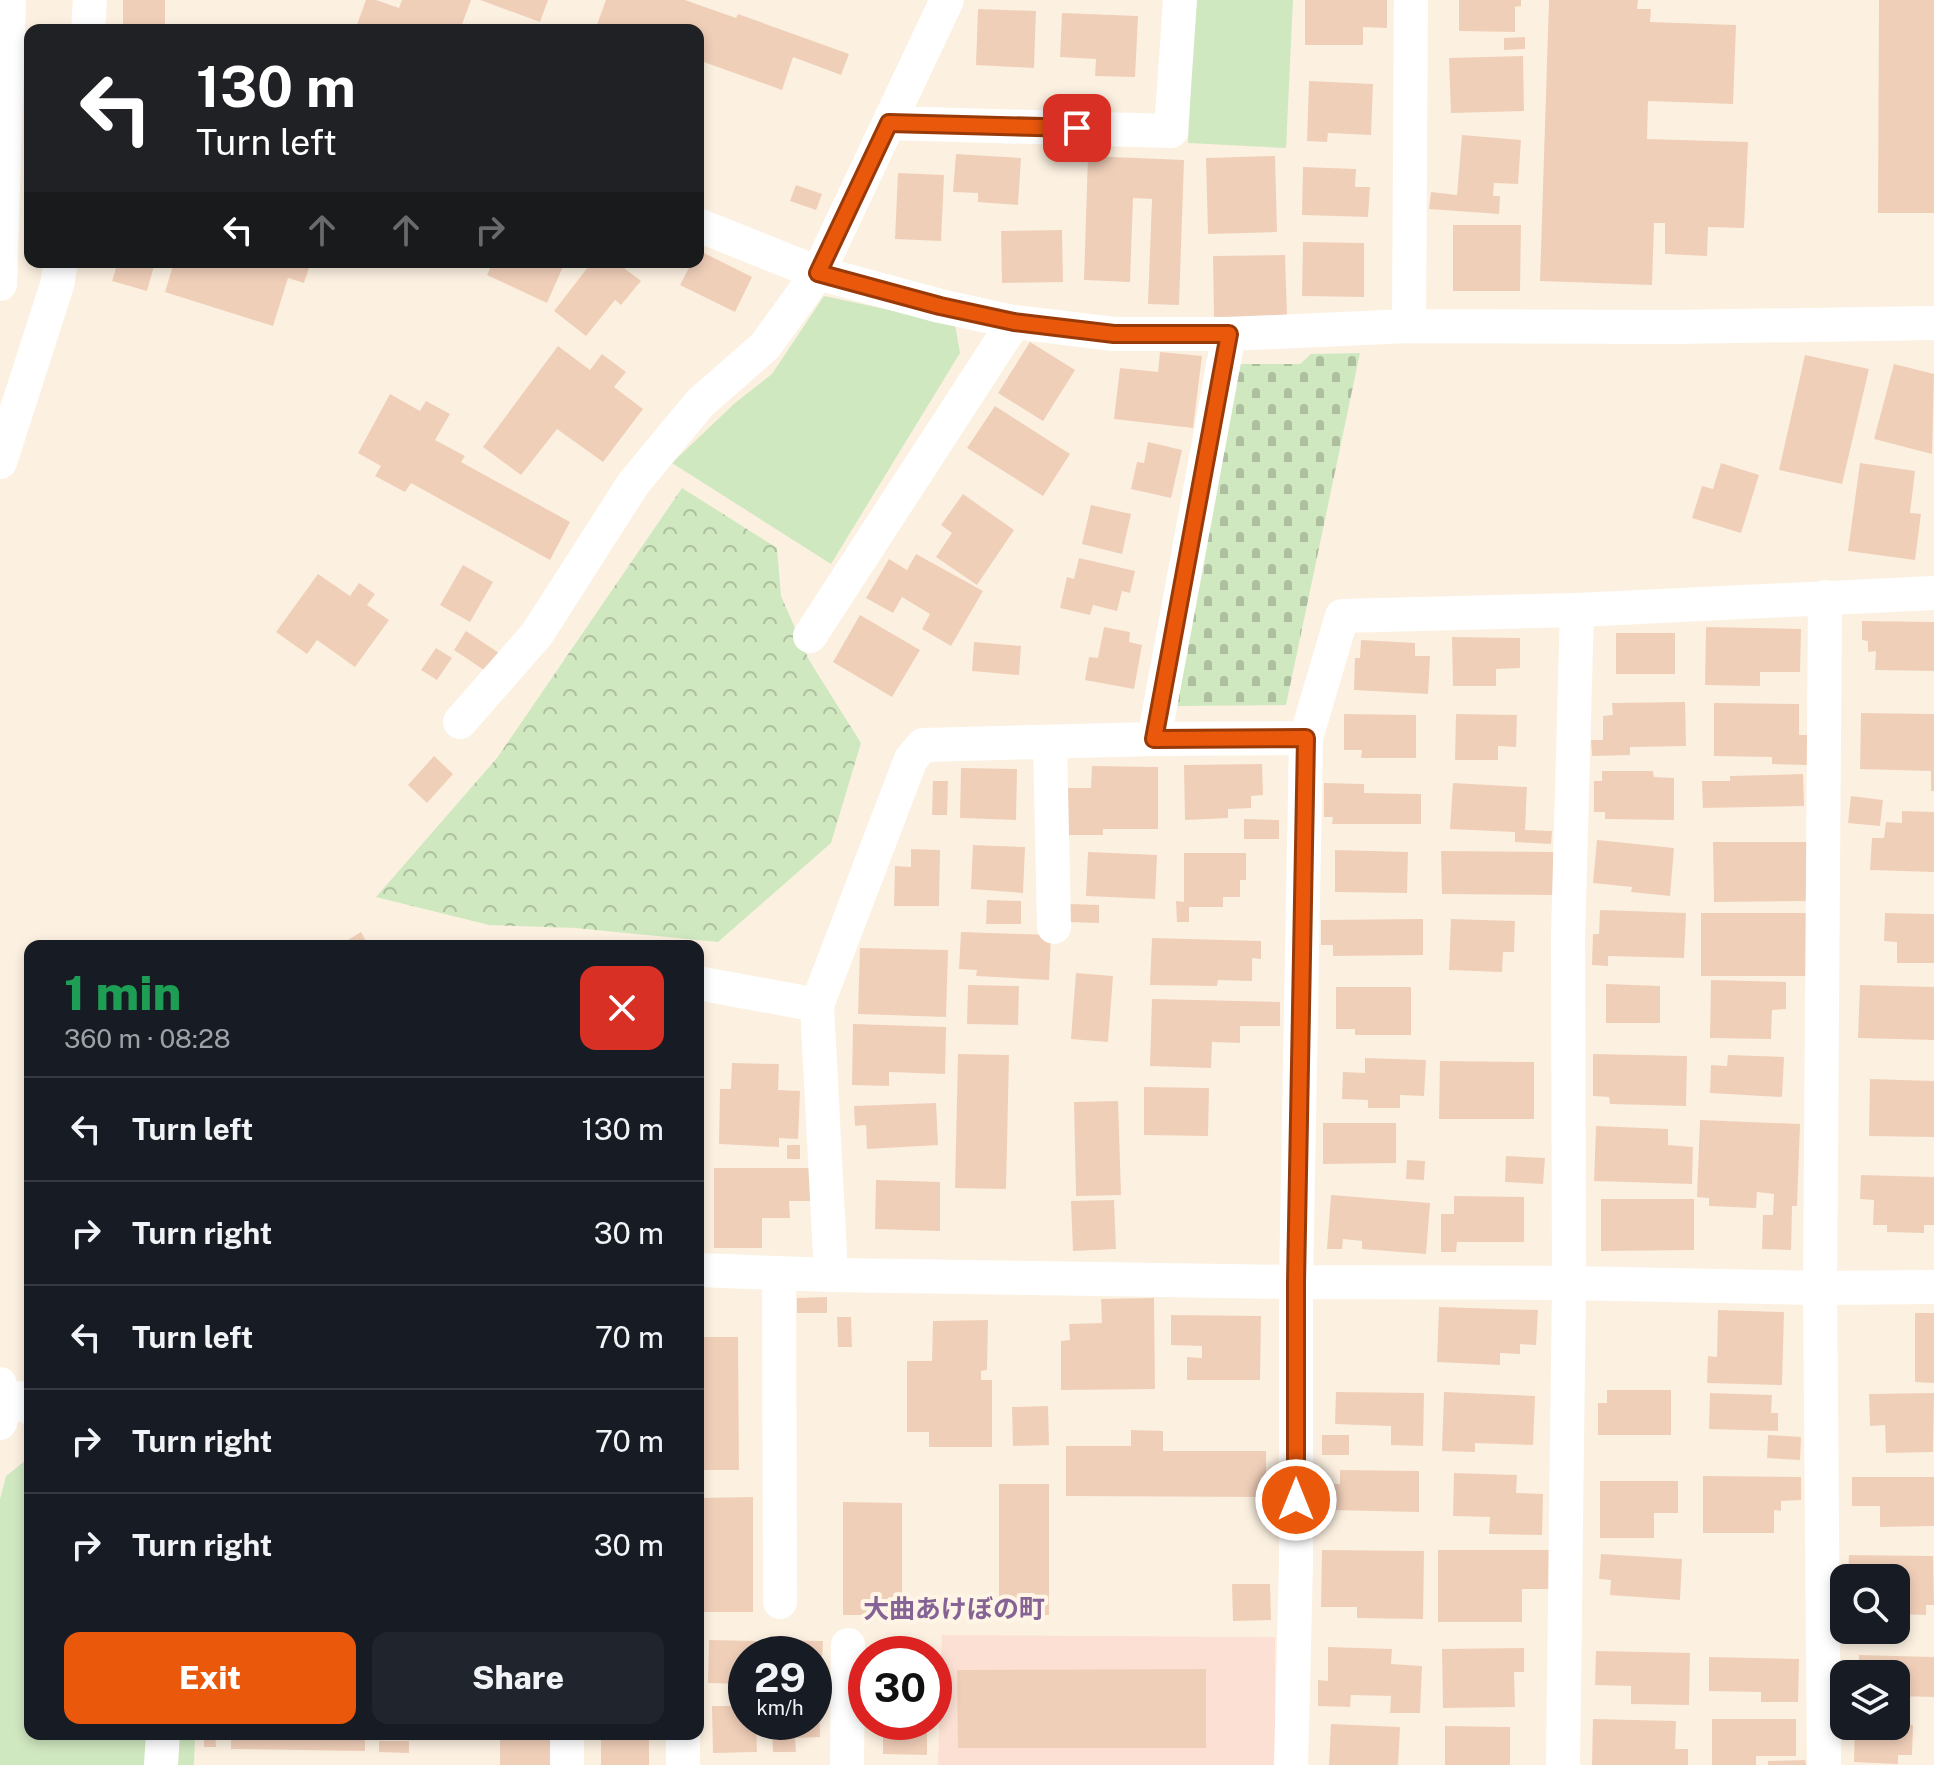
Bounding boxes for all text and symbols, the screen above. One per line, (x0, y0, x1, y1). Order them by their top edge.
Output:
text: 130 m (196, 54, 356, 120)
icon: left (64, 56, 168, 160)
pin (1043, 94, 1111, 162)
icon: arrive (1055, 106, 1099, 150)
text: Turn left (196, 121, 337, 163)
icon: left (216, 208, 260, 252)
icon: ahead (300, 208, 344, 252)
icon: ahead (384, 208, 428, 252)
icon: right (468, 208, 512, 252)
text: 1 min (64, 964, 181, 1021)
button: close (580, 966, 664, 1050)
text: 360 m · 08:28 (64, 1023, 231, 1054)
icon: left (64, 1107, 108, 1151)
text: Turn left (132, 1111, 253, 1147)
text: 130 m (581, 1111, 664, 1147)
icon: right (64, 1211, 108, 1255)
text: Turn right (132, 1215, 272, 1251)
text: 30 m (594, 1215, 664, 1251)
icon: left (64, 1315, 108, 1359)
text: Turn left (132, 1319, 253, 1355)
text: 70 m (595, 1319, 664, 1355)
icon: right (64, 1419, 108, 1463)
text: Turn right (132, 1423, 272, 1459)
text: 70 m (595, 1423, 664, 1459)
position arrow (1254, 1458, 1338, 1542)
icon: right (64, 1523, 108, 1567)
text: Turn right (132, 1527, 272, 1563)
text: 30 m (594, 1527, 664, 1563)
map controls (1830, 1564, 1910, 1740)
button: search (1830, 1564, 1910, 1644)
district label: 大曲あけぼの町 (863, 1593, 1045, 1624)
button: Exit (64, 1632, 356, 1724)
button: Share (372, 1632, 664, 1724)
speed limit sign: 30 (848, 1636, 952, 1740)
text: 29 (754, 1654, 806, 1701)
button: layers (1830, 1660, 1910, 1740)
text: km/h (756, 1696, 804, 1720)

